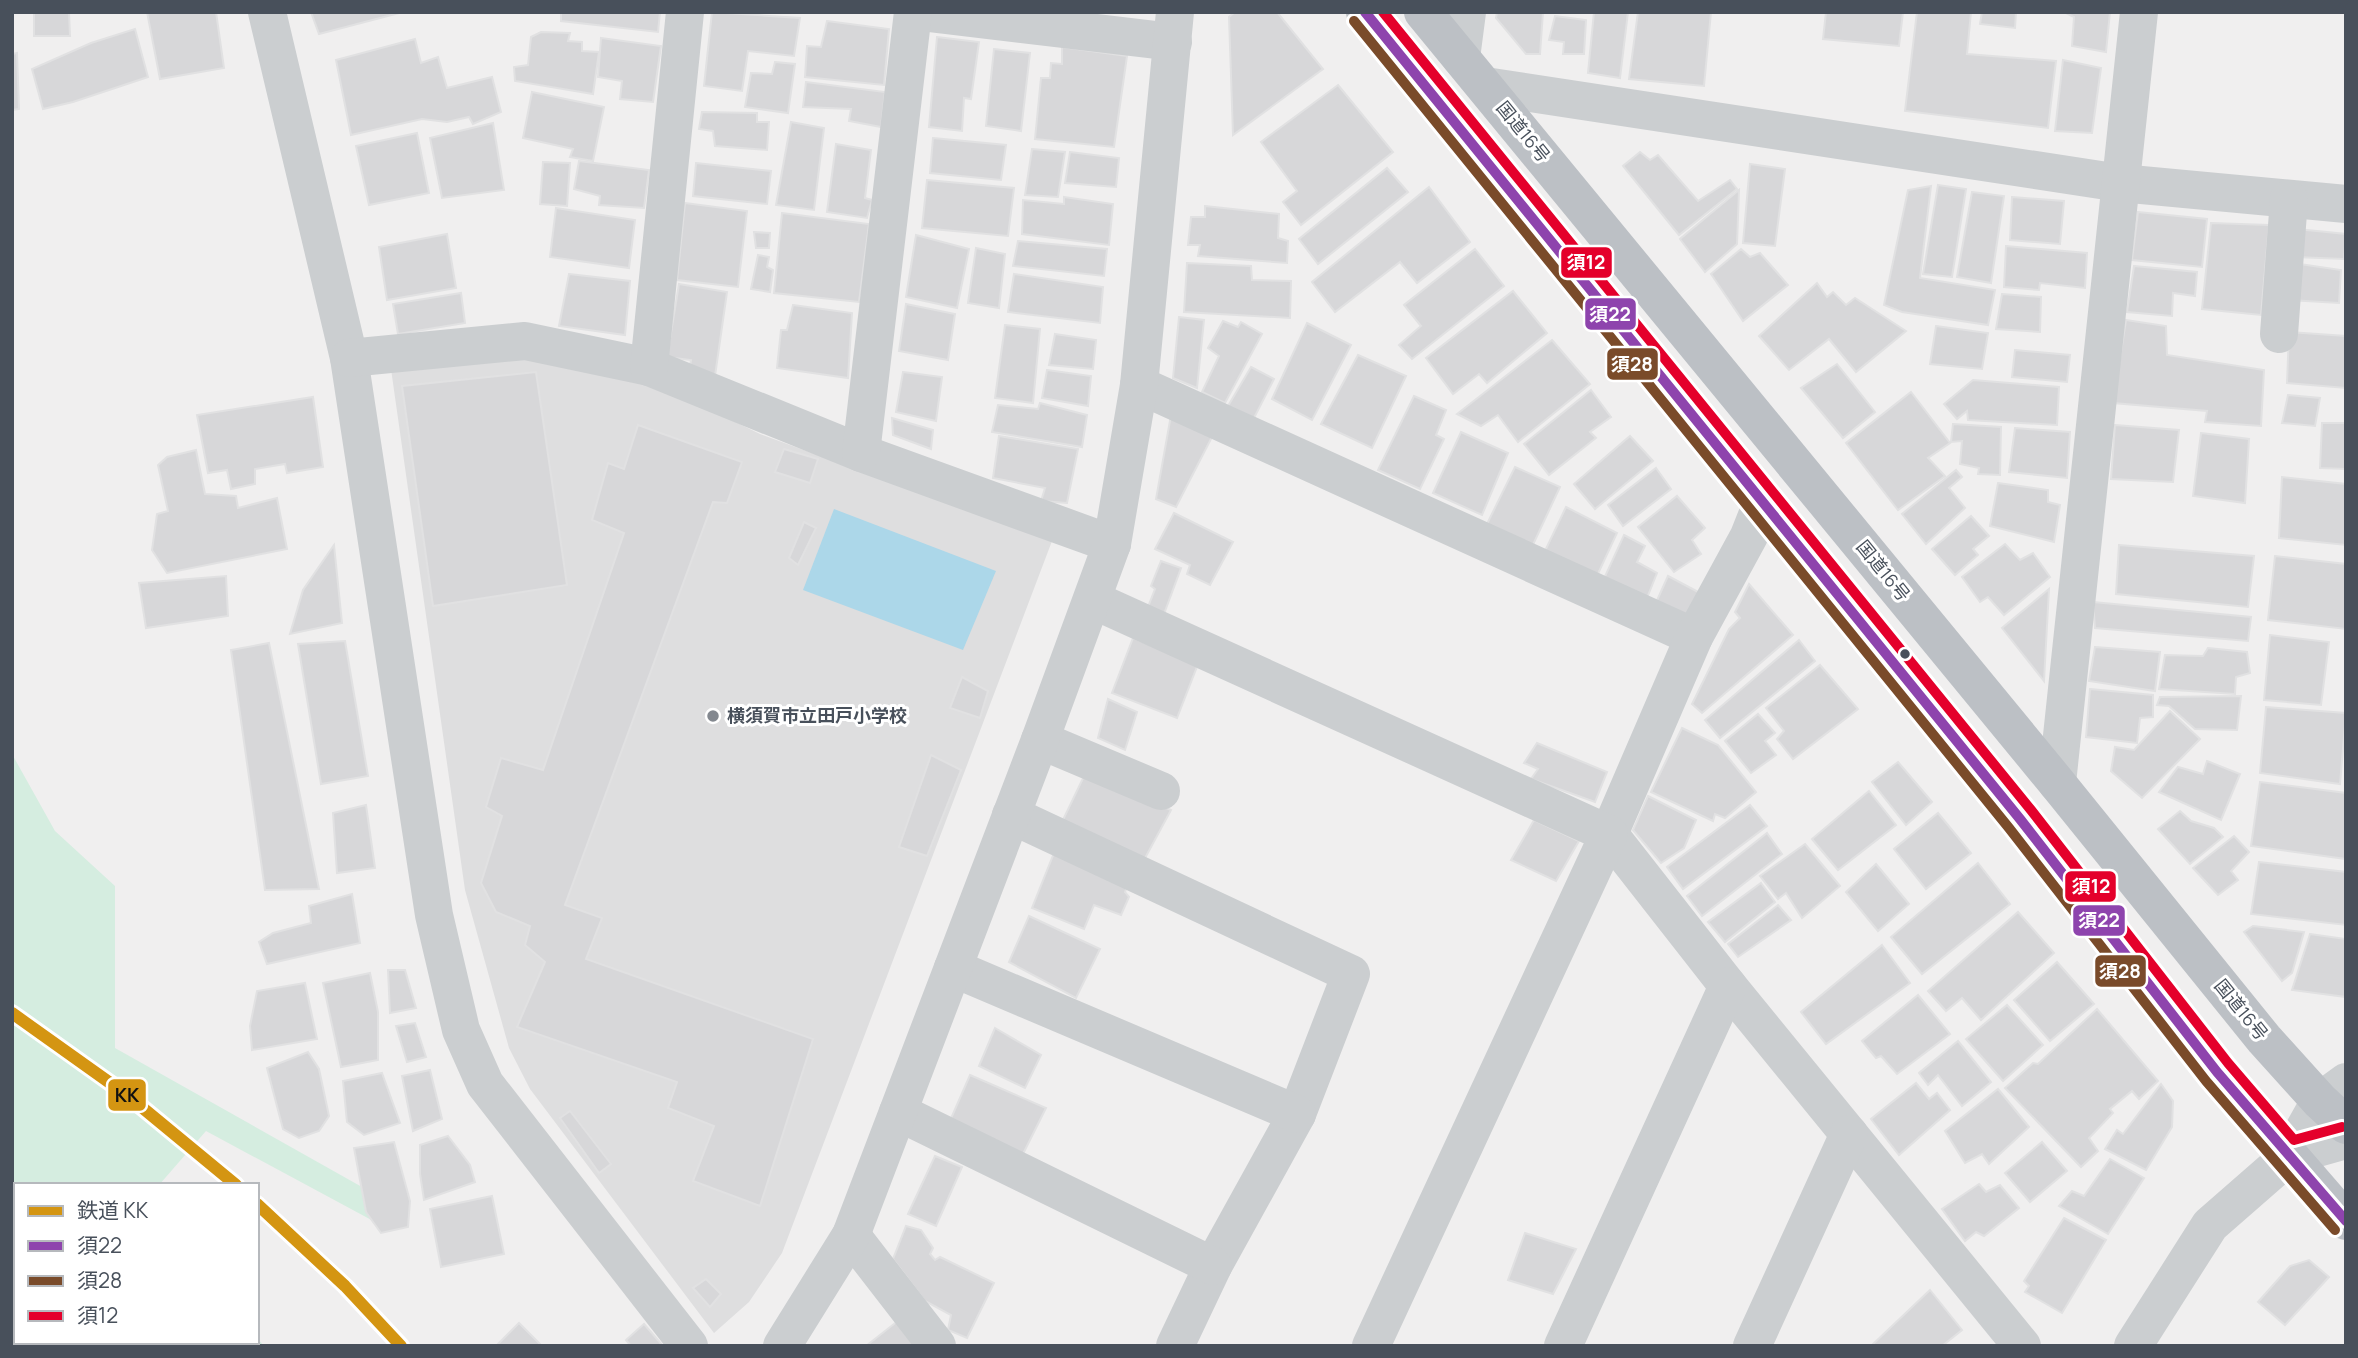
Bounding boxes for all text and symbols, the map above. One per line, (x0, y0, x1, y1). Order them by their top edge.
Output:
street label: 国道16号 (1492, 96, 1556, 167)
line badge: 須12 (1560, 246, 1613, 279)
text: 須12 (1567, 249, 1605, 275)
line badge: 須22 (1584, 297, 1637, 331)
text: 須22 (1589, 301, 1631, 327)
line badge: 須28 (1606, 347, 1659, 381)
text: 須28 (1611, 351, 1653, 377)
street label: 国道16号 (1852, 535, 1916, 606)
unlabelled marker (1898, 647, 1912, 661)
place label: 横須賀市立田戸小学校 (727, 703, 907, 727)
marker: 横須賀市立田戸小学校 (705, 708, 721, 724)
line badge: 須12 (2064, 870, 2117, 903)
text: 須12 (2072, 873, 2110, 899)
line badge: 須22 (2072, 904, 2126, 937)
text: 須22 (2078, 907, 2120, 933)
line badge: 須28 (2094, 954, 2147, 988)
text: 須28 (2099, 958, 2141, 984)
street label: 国道16号 (2210, 974, 2274, 1045)
line badge: KK (107, 1078, 147, 1112)
text: KK (115, 1082, 140, 1108)
legend (14, 1183, 259, 1344)
text: 鉄道 KK (77, 1196, 149, 1224)
text: 須22 (77, 1231, 122, 1259)
text: 須28 (77, 1266, 122, 1294)
text: 須12 (77, 1301, 118, 1329)

